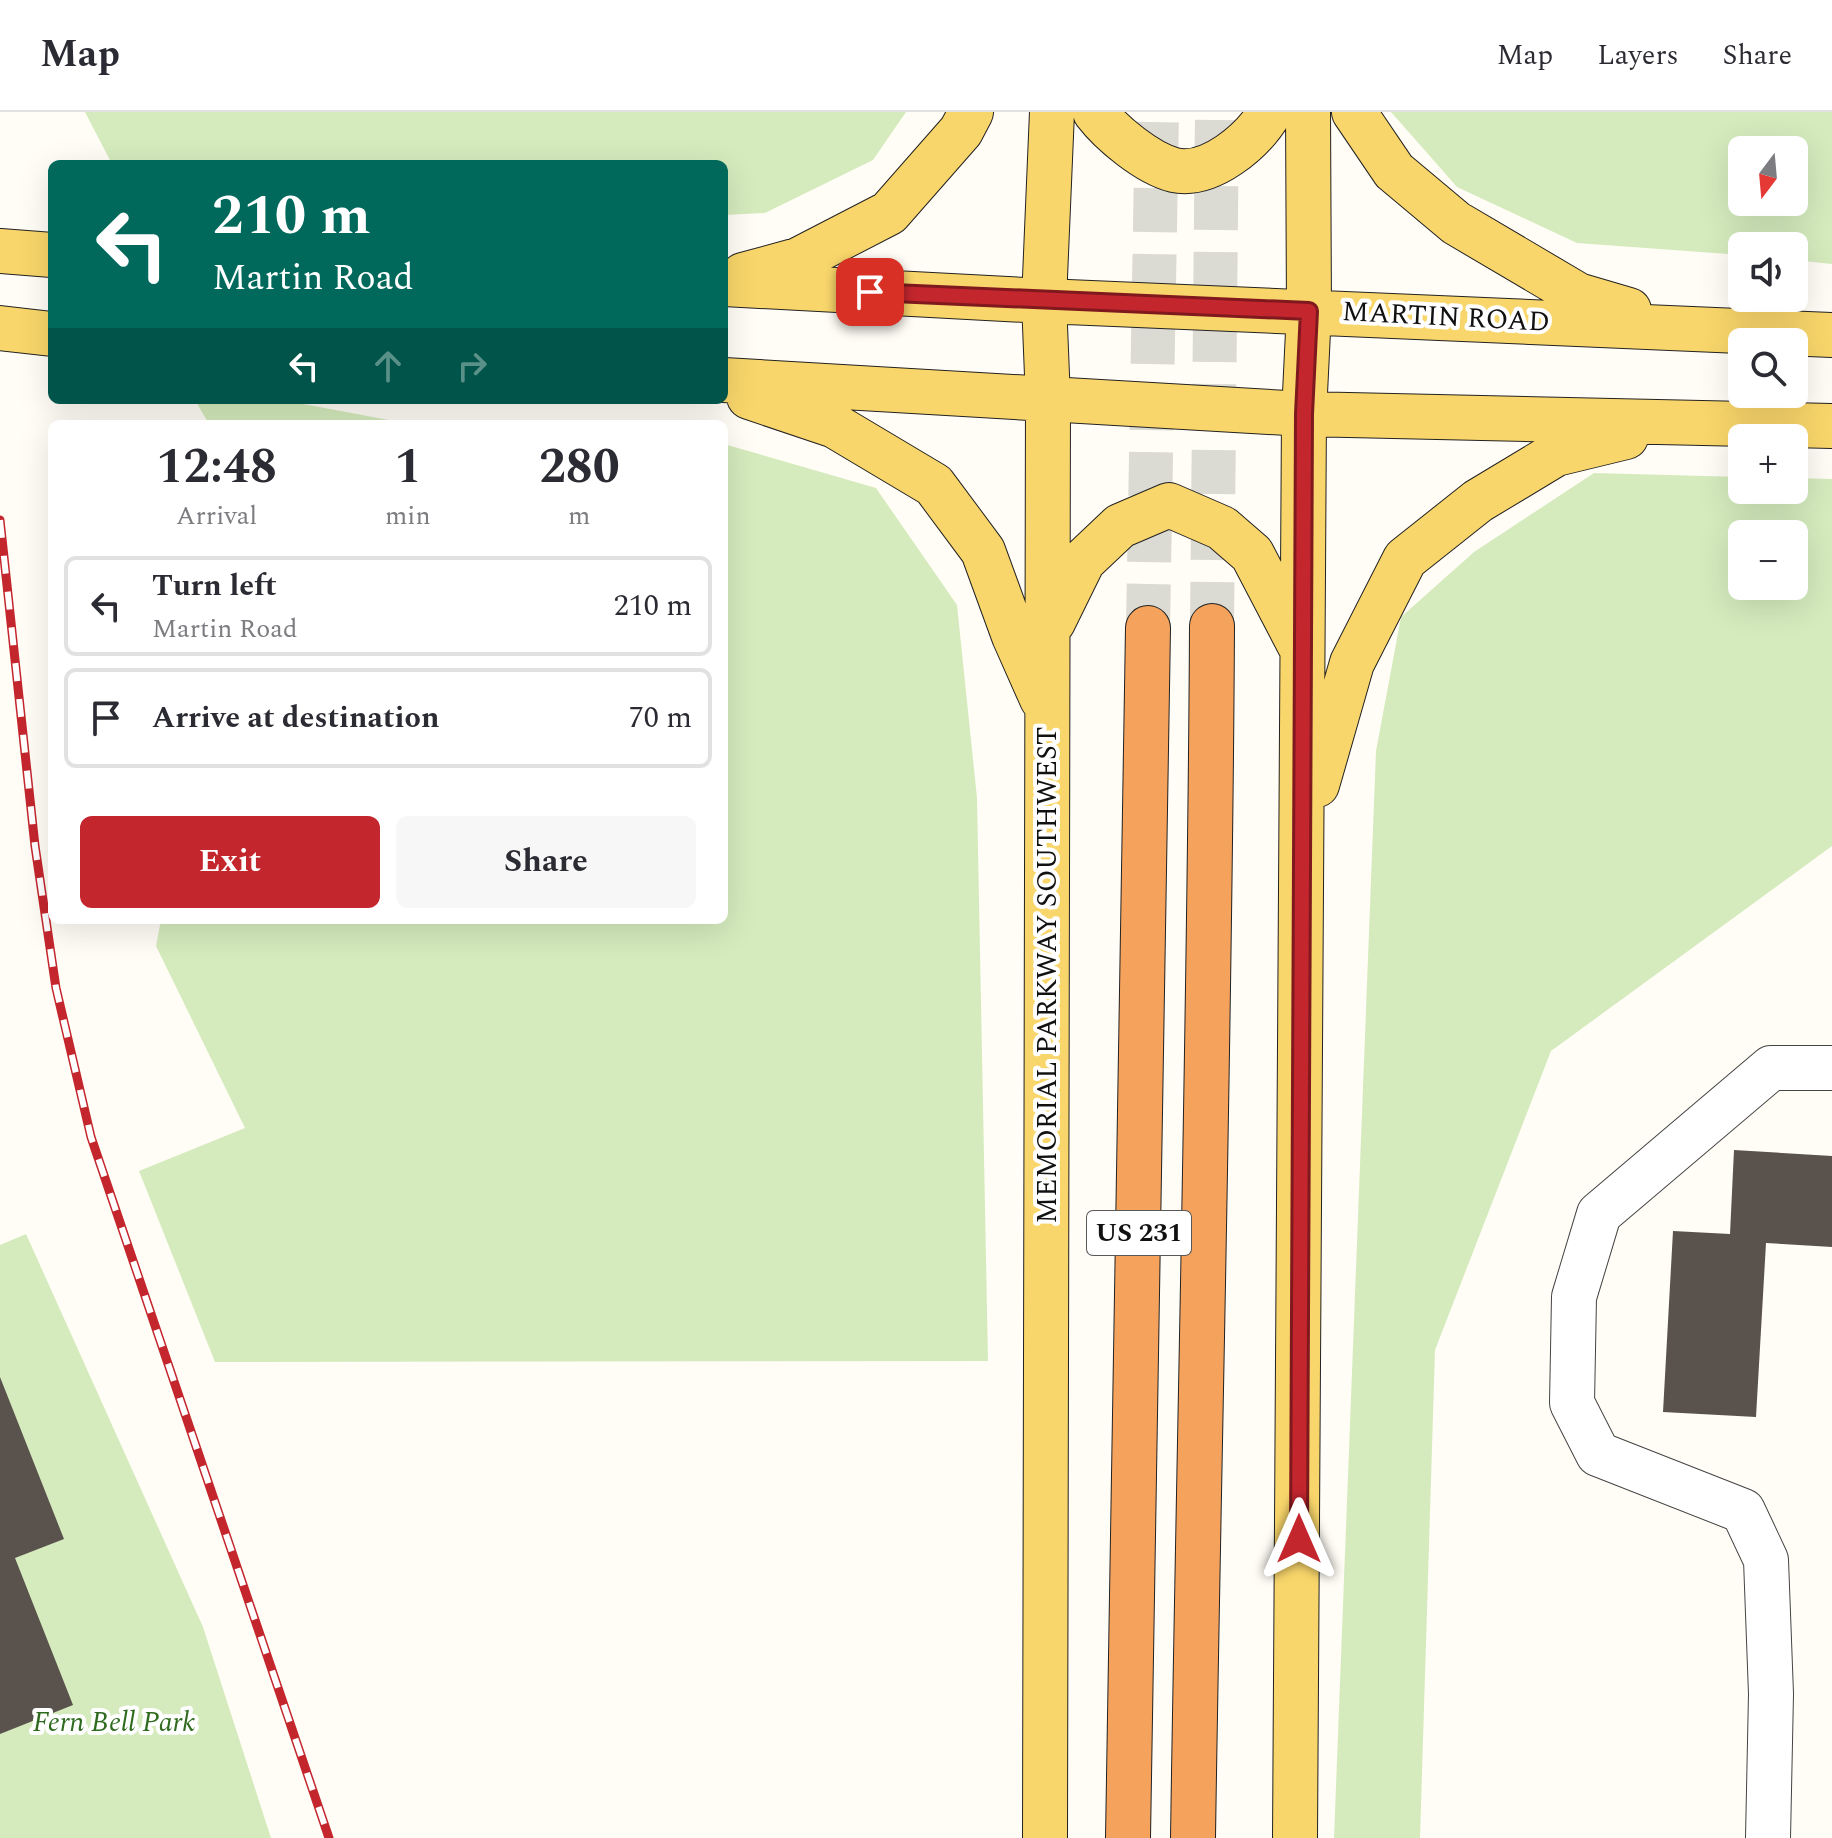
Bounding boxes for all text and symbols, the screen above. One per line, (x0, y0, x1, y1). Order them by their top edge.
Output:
text: Map (40, 26, 120, 84)
text: Map (1497, 34, 1553, 77)
text: Layers (1597, 34, 1679, 77)
text: Share (1723, 34, 1792, 77)
north arrow (1728, 136, 1808, 216)
map controls (1728, 136, 1808, 600)
text: 210 m (212, 174, 371, 259)
icon: left (80, 192, 184, 296)
button: sound (1728, 232, 1808, 312)
text: Martin Road (212, 251, 414, 306)
pin (836, 258, 904, 326)
icon: arrive (848, 270, 892, 314)
street label: MARTIN ROAD (1341, 290, 1551, 344)
button: search (1728, 328, 1808, 408)
icon: left (282, 344, 326, 388)
icon: ahead (366, 344, 410, 388)
icon: right (450, 344, 494, 388)
button: + (1728, 424, 1808, 504)
text: 12:48 (156, 431, 277, 504)
text: 1 (394, 431, 421, 504)
text: 280 (539, 431, 620, 504)
text: Arrival (176, 496, 257, 536)
text: min (385, 496, 431, 536)
text: m (568, 496, 590, 536)
button: − (1728, 520, 1808, 600)
text: Turn left (152, 563, 277, 609)
text: 210 m (614, 583, 692, 629)
icon: left (84, 584, 128, 628)
text: Martin Road (152, 609, 298, 649)
text: Arrive at destination (152, 695, 439, 741)
text: 70 m (629, 695, 692, 741)
icon: arrive (84, 696, 128, 740)
street label: MEMORIAL PARKWAY SOUTHWEST (1026, 726, 1069, 1224)
button: Exit (80, 816, 380, 908)
button: Share (396, 816, 696, 908)
road number: US 231 (1087, 1211, 1191, 1255)
position arrow (1257, 1497, 1341, 1581)
park label: Fern Bell Park (33, 1701, 195, 1744)

